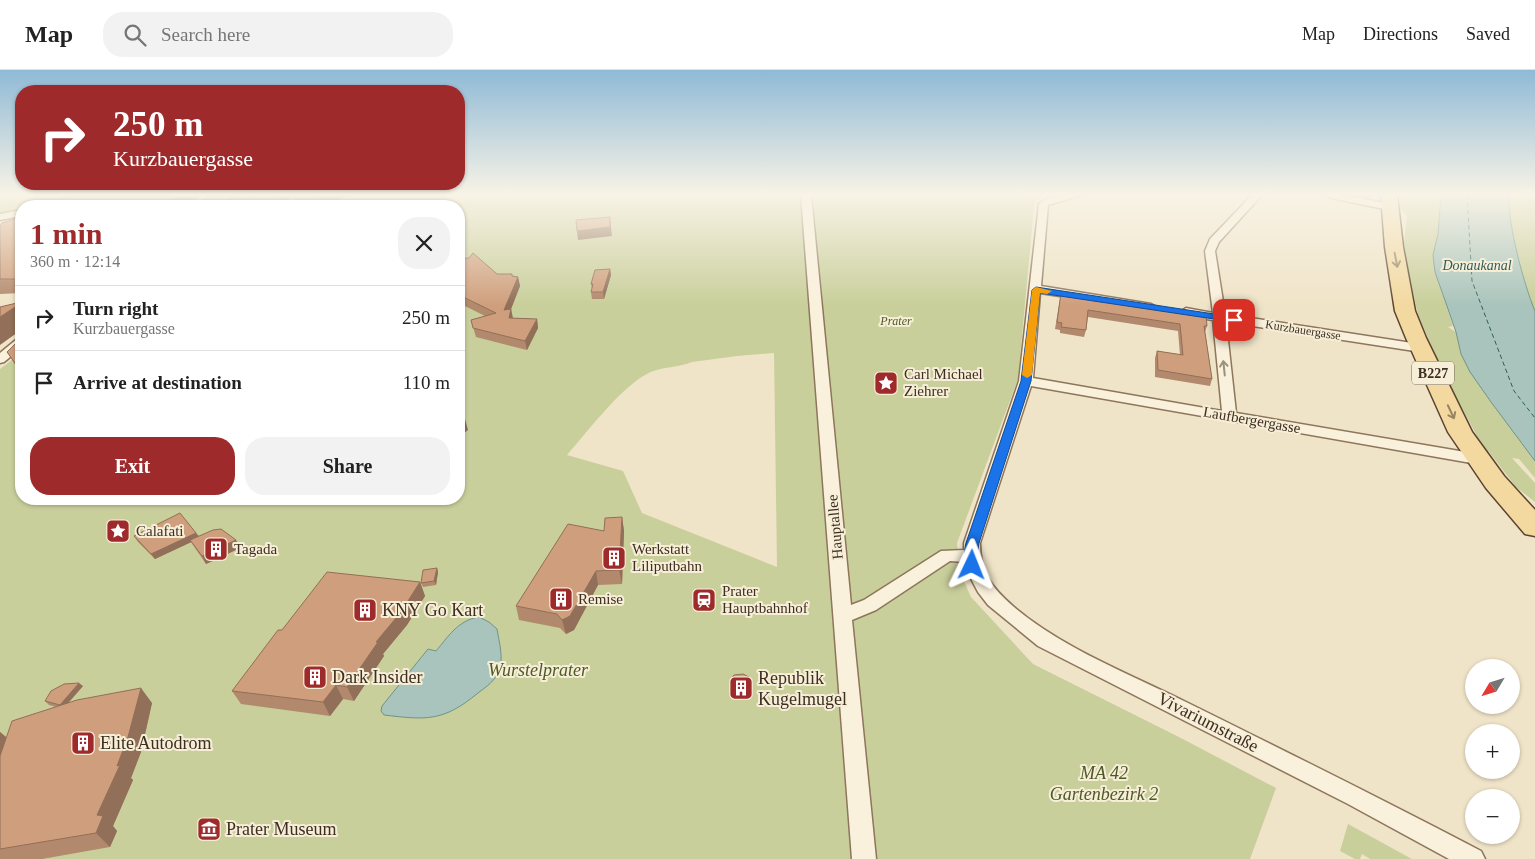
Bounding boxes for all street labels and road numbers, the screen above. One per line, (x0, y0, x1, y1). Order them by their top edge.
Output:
street label: Kurzbauergasse (1264, 317, 1342, 343)
road number: B227 (1412, 362, 1454, 384)
street label: Laufbergergasse (1202, 404, 1302, 436)
street label: Hauptallee (824, 494, 846, 560)
street label: Vivariumstraße (1154, 688, 1262, 756)

